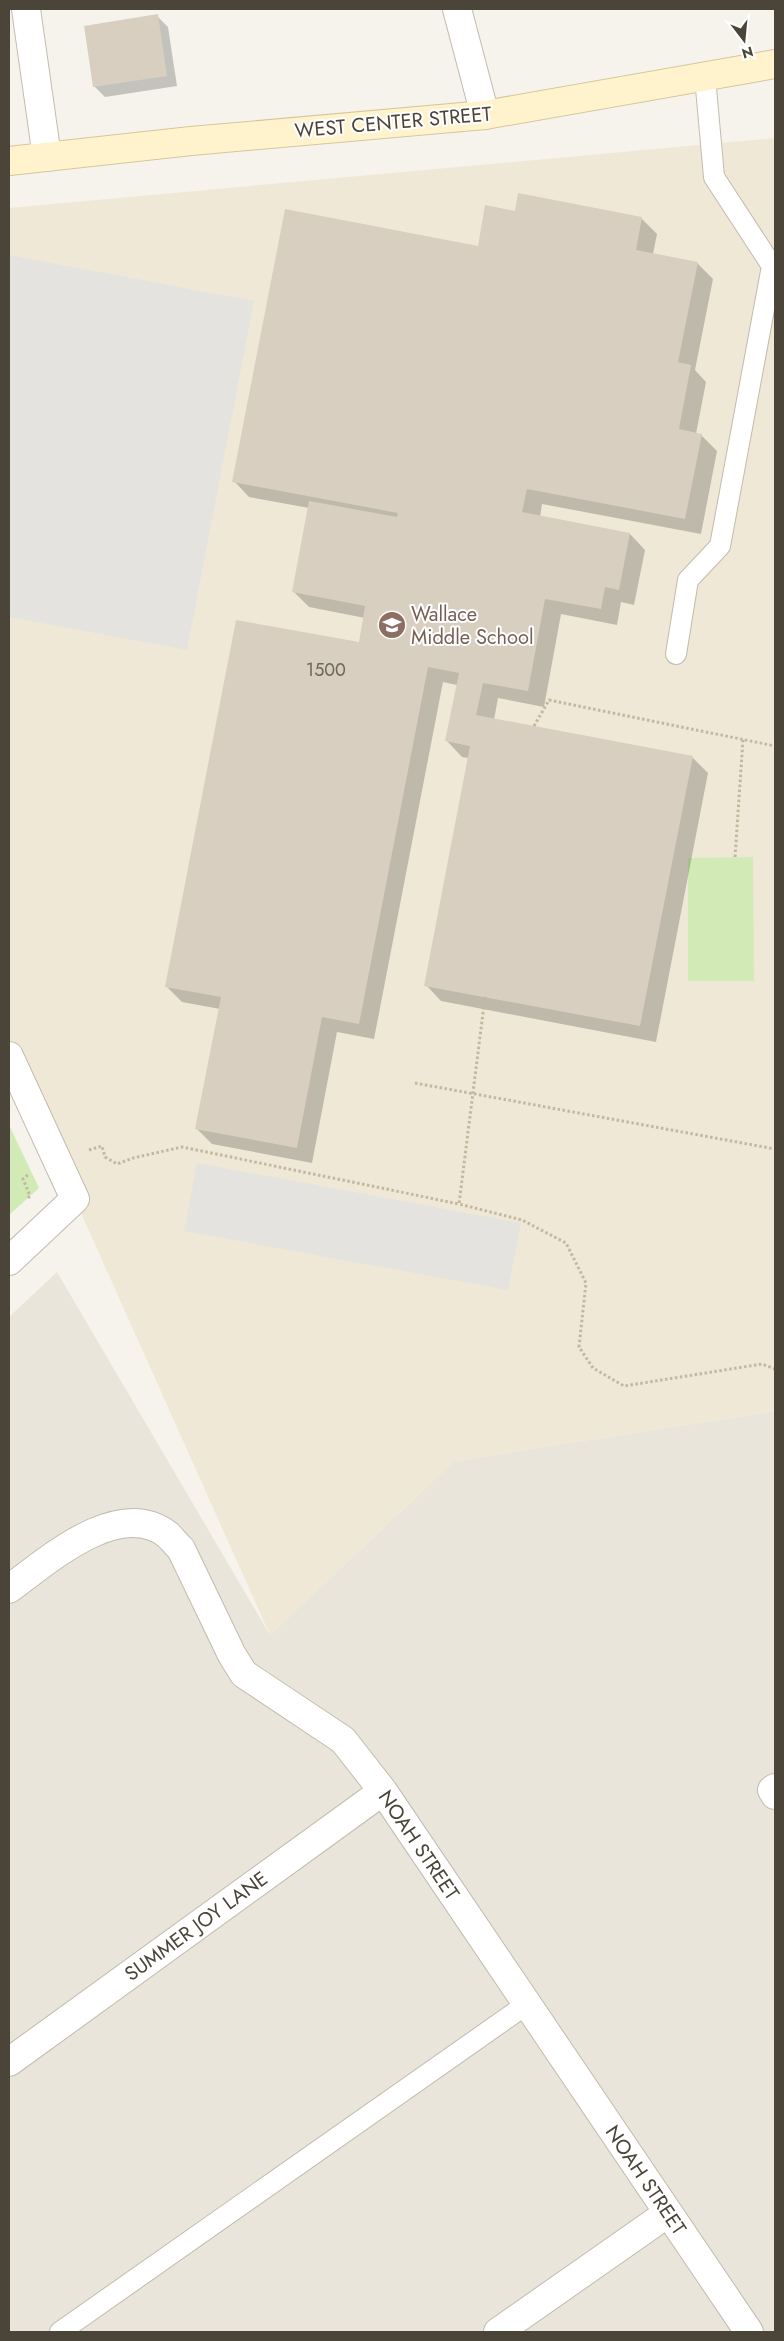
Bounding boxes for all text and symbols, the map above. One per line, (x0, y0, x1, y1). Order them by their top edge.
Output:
north arrow (719, 15, 769, 65)
text: N (739, 41, 756, 64)
street label: WEST CENTER STREET (293, 99, 493, 146)
place label: Wallace Middle School (411, 600, 534, 652)
school or university icon: Wallace Middle School (377, 610, 407, 640)
house number: 1500 (306, 657, 346, 683)
street label: NOAH STREET (371, 1785, 466, 1907)
street label: SUMMER JOY LANE (119, 1865, 274, 1988)
street label: NOAH STREET (598, 2120, 693, 2242)

